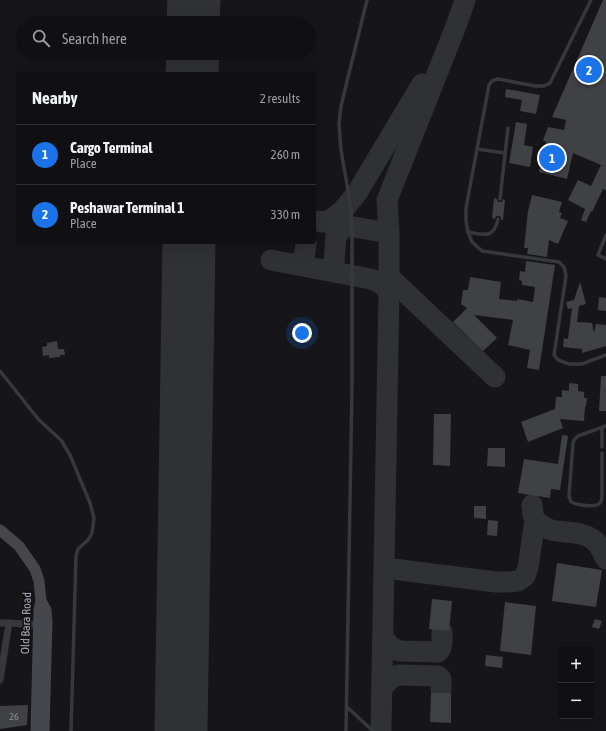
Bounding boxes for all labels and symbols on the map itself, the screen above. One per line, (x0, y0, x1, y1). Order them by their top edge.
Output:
pin: 2 (576, 55, 602, 85)
pin: 1 (539, 143, 565, 173)
your location (292, 323, 312, 343)
street label: Old Bara Road (18, 592, 34, 654)
house number: 26 (9, 711, 19, 722)

